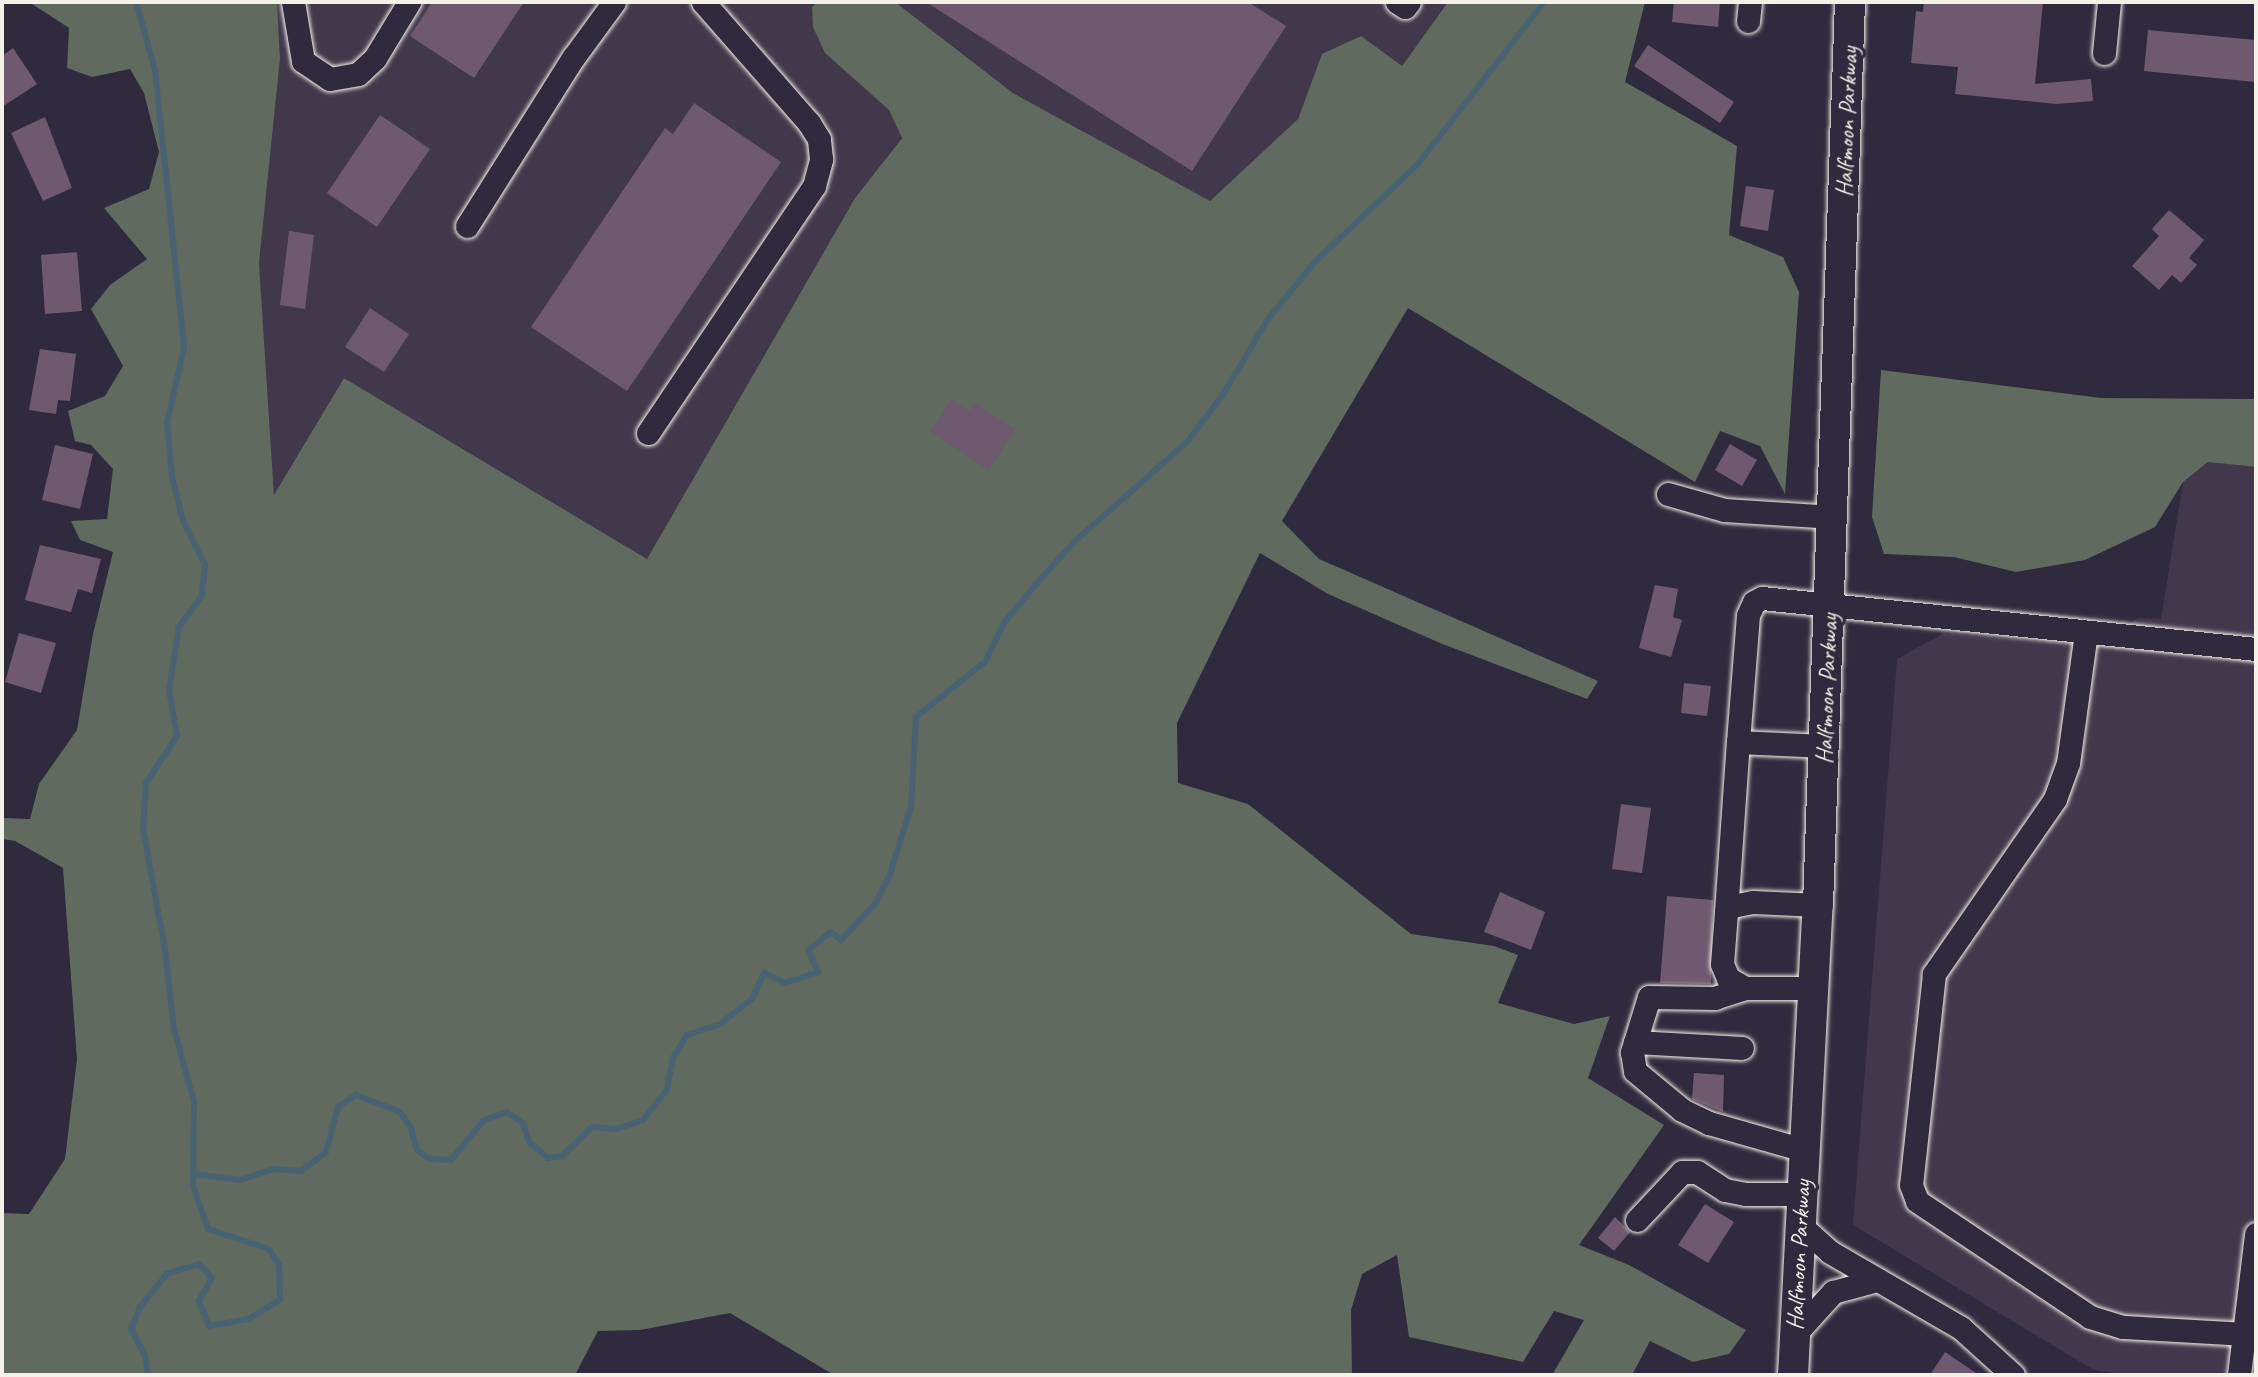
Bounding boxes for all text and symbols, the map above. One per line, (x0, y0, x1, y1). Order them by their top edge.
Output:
street label: Halfmoon Parkway (1830, 46, 1864, 198)
street label: Halfmoon Parkway (1810, 613, 1844, 765)
street label: Halfmoon Parkway (1781, 1179, 1817, 1331)

